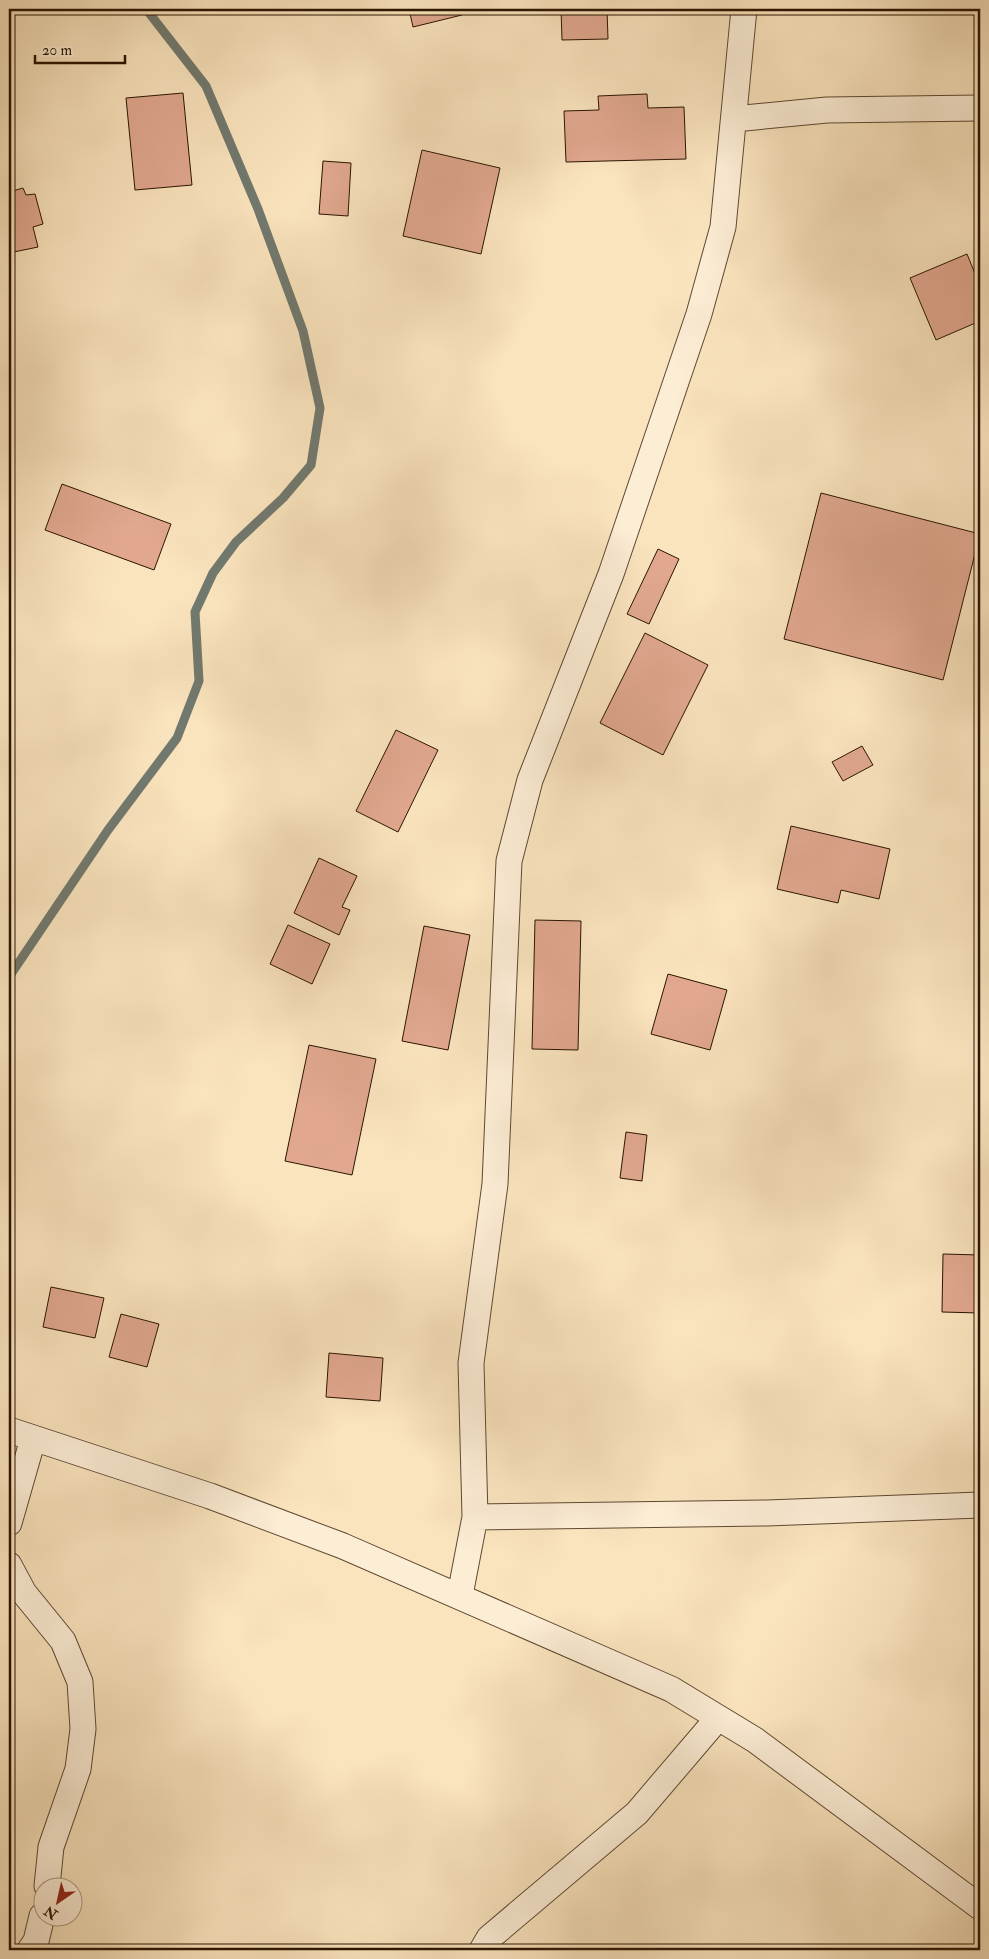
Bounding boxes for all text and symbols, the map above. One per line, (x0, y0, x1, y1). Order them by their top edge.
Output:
scale bar (35, 32, 125, 64)
text: 20 m (42, 41, 72, 60)
north arrow (32, 1876, 82, 1926)
text: N (41, 1902, 62, 1923)

